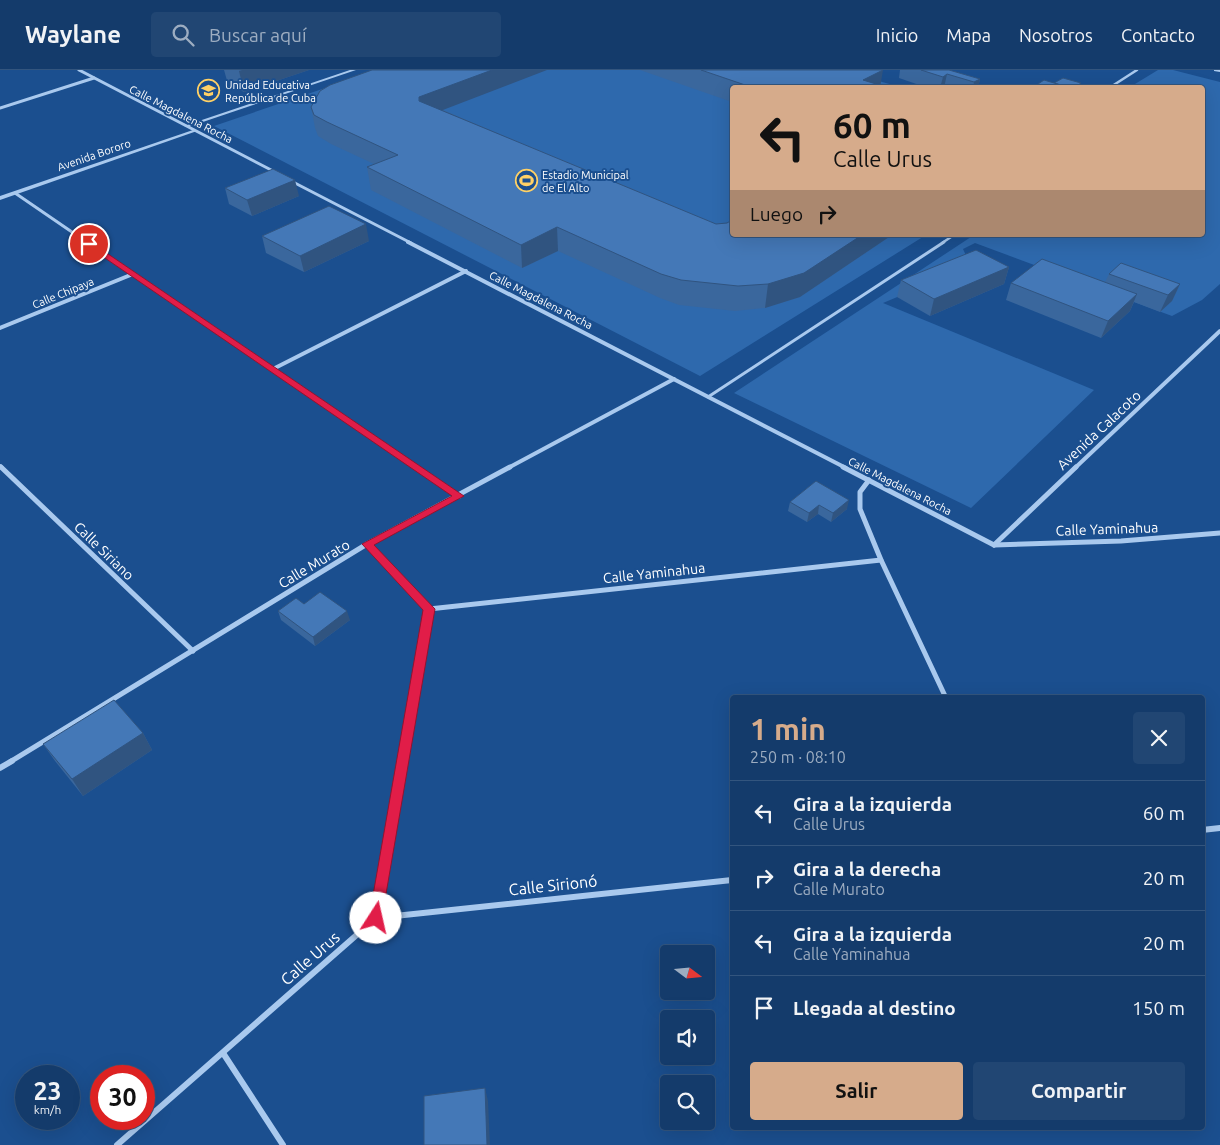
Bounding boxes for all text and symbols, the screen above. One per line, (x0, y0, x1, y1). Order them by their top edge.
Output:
search box (151, 12, 501, 57)
text: Waylane (25, 21, 121, 48)
icon: search (169, 21, 197, 49)
text: Buscar aquí (209, 24, 307, 46)
text: Inicio (876, 25, 918, 45)
text: Mapa (946, 25, 991, 45)
text: Nosotros (1019, 25, 1093, 45)
text: Contacto (1121, 25, 1195, 45)
school or university icon: Unidad Educativa República de Cuba (197, 79, 221, 103)
place label: Unidad Educativa República de Cuba (225, 79, 316, 104)
street label: Calle Magdalena Rocha (127, 83, 235, 145)
icon: left (750, 105, 815, 170)
text: 60 m (833, 105, 911, 145)
street label: Avenida Bororo (56, 137, 132, 173)
text: Calle Urus (833, 146, 932, 171)
sports icon: Estadio Municipal de El Alto (514, 169, 538, 193)
place label: Estadio Municipal de El Alto (542, 169, 629, 194)
icon: right (813, 200, 841, 228)
text: Luego (750, 203, 803, 225)
pin (68, 223, 110, 265)
icon: arrive (75, 230, 103, 258)
street label: Calle Magdalena Rocha (487, 269, 595, 331)
street label: Calle Chipaya (30, 275, 96, 311)
street label: Avenida Calacoto (1054, 387, 1144, 473)
street label: Calle Magdalena Rocha (846, 455, 954, 517)
street label: Calle Siriano (71, 519, 137, 583)
street label: Calle Yaminahua (1055, 519, 1159, 539)
street label: Calle Murato (275, 536, 353, 592)
street label: Calle Yaminahua (602, 560, 706, 586)
text: 1 min (750, 712, 826, 746)
button: close (1133, 712, 1185, 764)
text: 250 m · 08:10 (750, 748, 846, 766)
text: Gira a la izquierda (793, 793, 952, 815)
icon: left (750, 799, 778, 827)
text: 60 m (1143, 802, 1185, 824)
text: Calle Urus (793, 815, 865, 833)
text: Gira a la derecha (793, 858, 941, 880)
icon: right (750, 864, 778, 892)
text: 20 m (1143, 867, 1185, 889)
street label: Calle Sirionó (508, 871, 598, 899)
text: Calle Murato (793, 880, 885, 898)
position arrow (349, 891, 401, 943)
text: Gira a la izquierda (793, 923, 952, 945)
street label: Calle Urus (277, 928, 343, 988)
icon: left (750, 929, 778, 957)
text: 20 m (1143, 932, 1185, 954)
north arrow (660, 945, 715, 1000)
map controls (660, 945, 715, 1130)
text: Calle Yaminahua (793, 945, 910, 963)
icon: arrive (750, 994, 778, 1022)
text: Llegada al destino (793, 997, 956, 1019)
text: 150 m (1132, 997, 1185, 1019)
button: sound (660, 1010, 715, 1065)
button: Salir (750, 1062, 963, 1120)
button: Compartir (973, 1062, 1185, 1120)
speed limit sign: 30 (90, 1065, 155, 1130)
button: search (660, 1075, 715, 1130)
text: 23 (33, 1077, 62, 1105)
text: km/h (34, 1103, 61, 1116)

